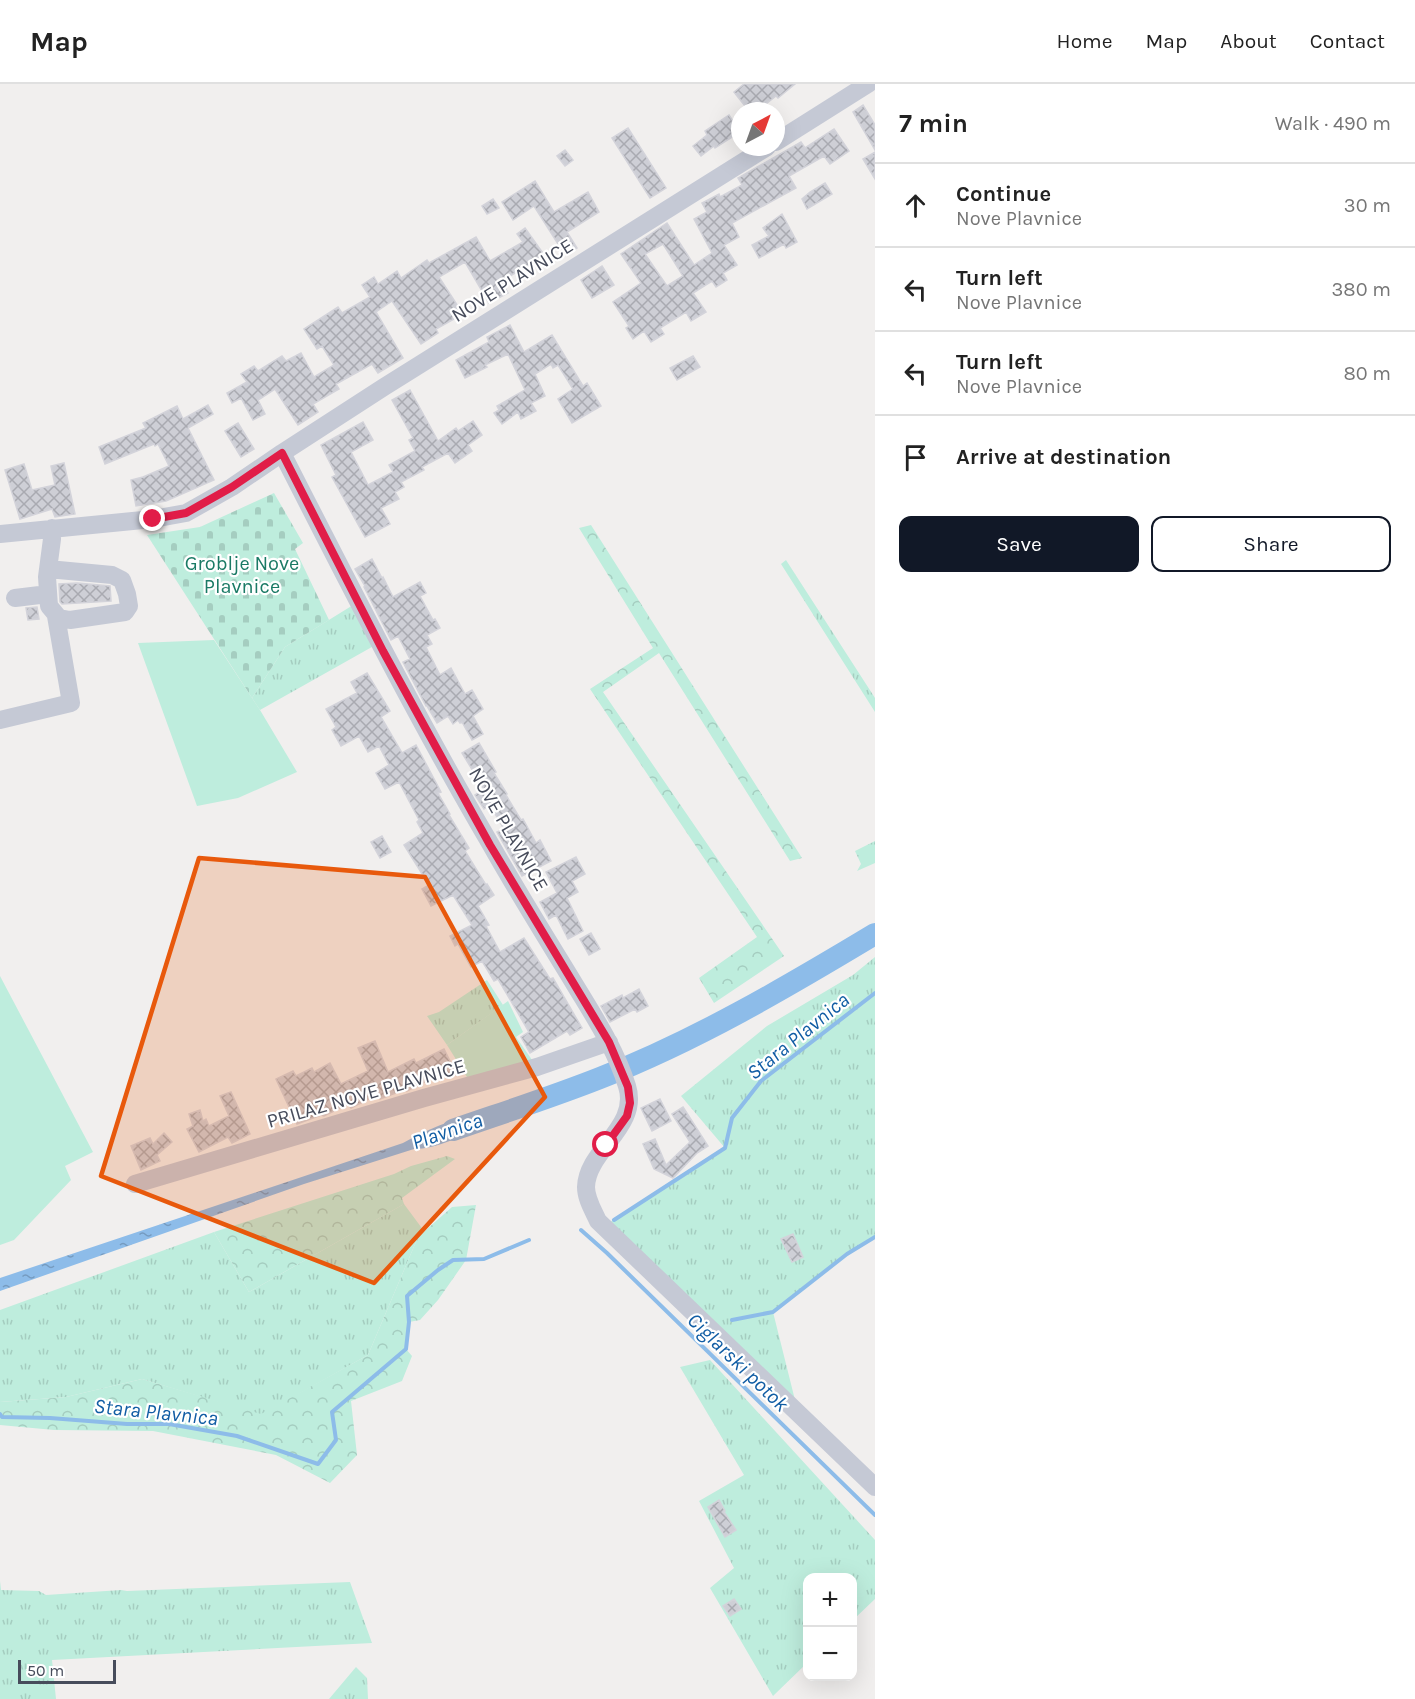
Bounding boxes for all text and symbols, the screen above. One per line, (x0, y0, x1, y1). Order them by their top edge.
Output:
text: Map (30, 25, 88, 58)
text: Home (1057, 29, 1113, 53)
text: Map (1146, 29, 1187, 53)
text: About (1220, 29, 1277, 53)
text: Contact (1310, 29, 1385, 53)
north arrow (731, 102, 785, 156)
text: 7 min (899, 108, 968, 139)
text: Walk · 490 m (1275, 112, 1391, 135)
text: Continue (956, 181, 1051, 207)
icon: ahead (899, 189, 932, 222)
text: 30 m (1344, 194, 1391, 217)
text: Nove Plavnice (956, 207, 1082, 230)
street label: NOVE PLAVNICE (447, 234, 577, 327)
text: Turn left (956, 265, 1043, 291)
icon: left (899, 273, 932, 306)
text: 380 m (1332, 278, 1391, 301)
text: Nove Plavnice (956, 291, 1082, 314)
text: Turn left (956, 349, 1043, 375)
icon: left (899, 357, 932, 390)
text: 80 m (1343, 362, 1391, 385)
text: Nove Plavnice (956, 375, 1082, 398)
icon: arrive (899, 441, 932, 474)
text: Arrive at destination (956, 444, 1171, 470)
route end (139, 505, 165, 531)
button: Save (899, 516, 1139, 572)
button: Share (1151, 516, 1391, 572)
park label: Groblje Nove Plavnice (185, 552, 299, 598)
street label: NOVE PLAVNICE (464, 763, 553, 895)
water label: Stara Plavnica (742, 987, 854, 1085)
street label: PRILAZ NOVE PLAVNICE (264, 1054, 468, 1133)
water label: Plavnica (408, 1108, 486, 1154)
route start (592, 1131, 618, 1157)
water label: Ciglarski potok (682, 1308, 794, 1416)
water label: Stara Plavnica (93, 1394, 219, 1430)
map controls (803, 1573, 857, 1681)
button: + (803, 1573, 857, 1627)
button: − (803, 1627, 857, 1681)
scale bar (18, 1657, 116, 1684)
text: 50 m (27, 1661, 64, 1680)

